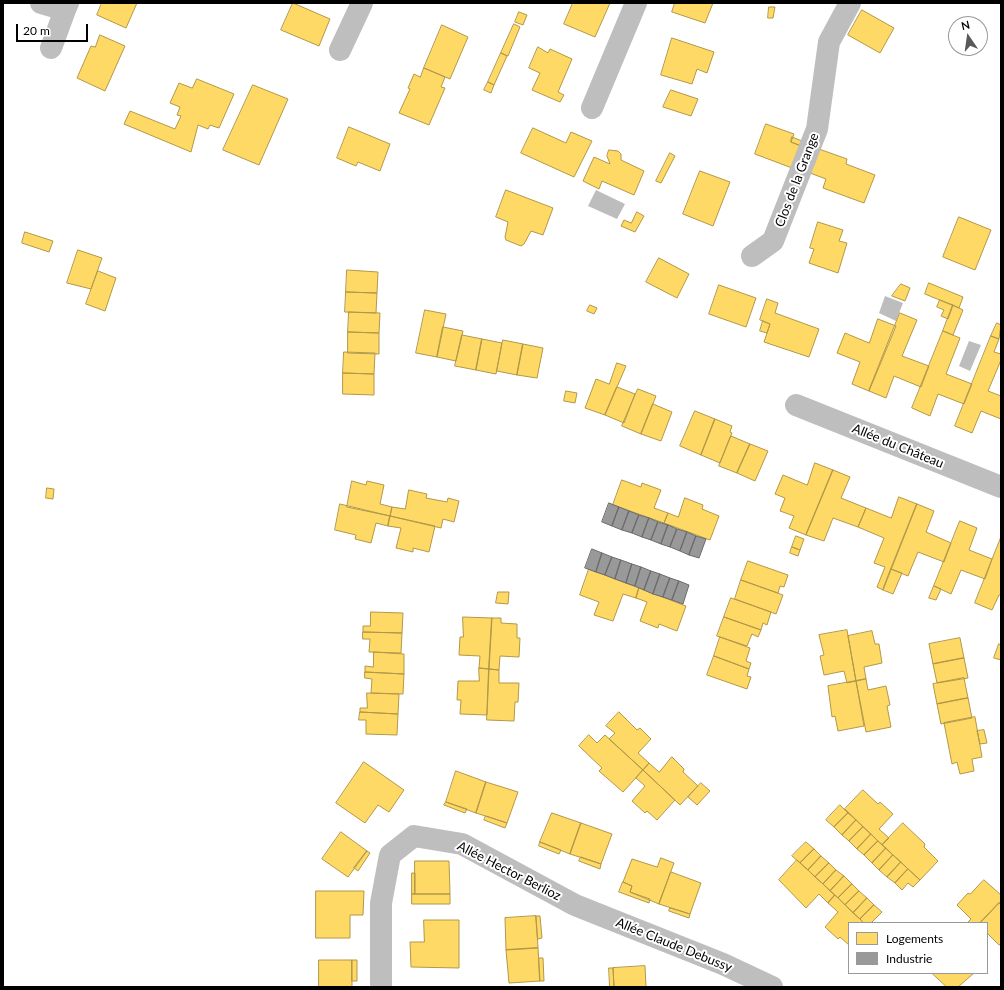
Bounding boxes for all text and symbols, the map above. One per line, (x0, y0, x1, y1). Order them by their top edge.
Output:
scale bar (18, 16, 90, 42)
north arrow (948, 16, 988, 56)
text: N (960, 18, 971, 32)
text: 20 m (23, 23, 50, 38)
street label: Clos de la Grange (772, 131, 822, 229)
street label: Allée du Château (850, 421, 946, 471)
street label: Allée Hector Berlioz (455, 838, 563, 904)
street label: Allée Claude Debussy (614, 915, 734, 975)
legend (848, 922, 988, 974)
text: Logements (886, 931, 943, 946)
text: Industrie (886, 951, 932, 966)

